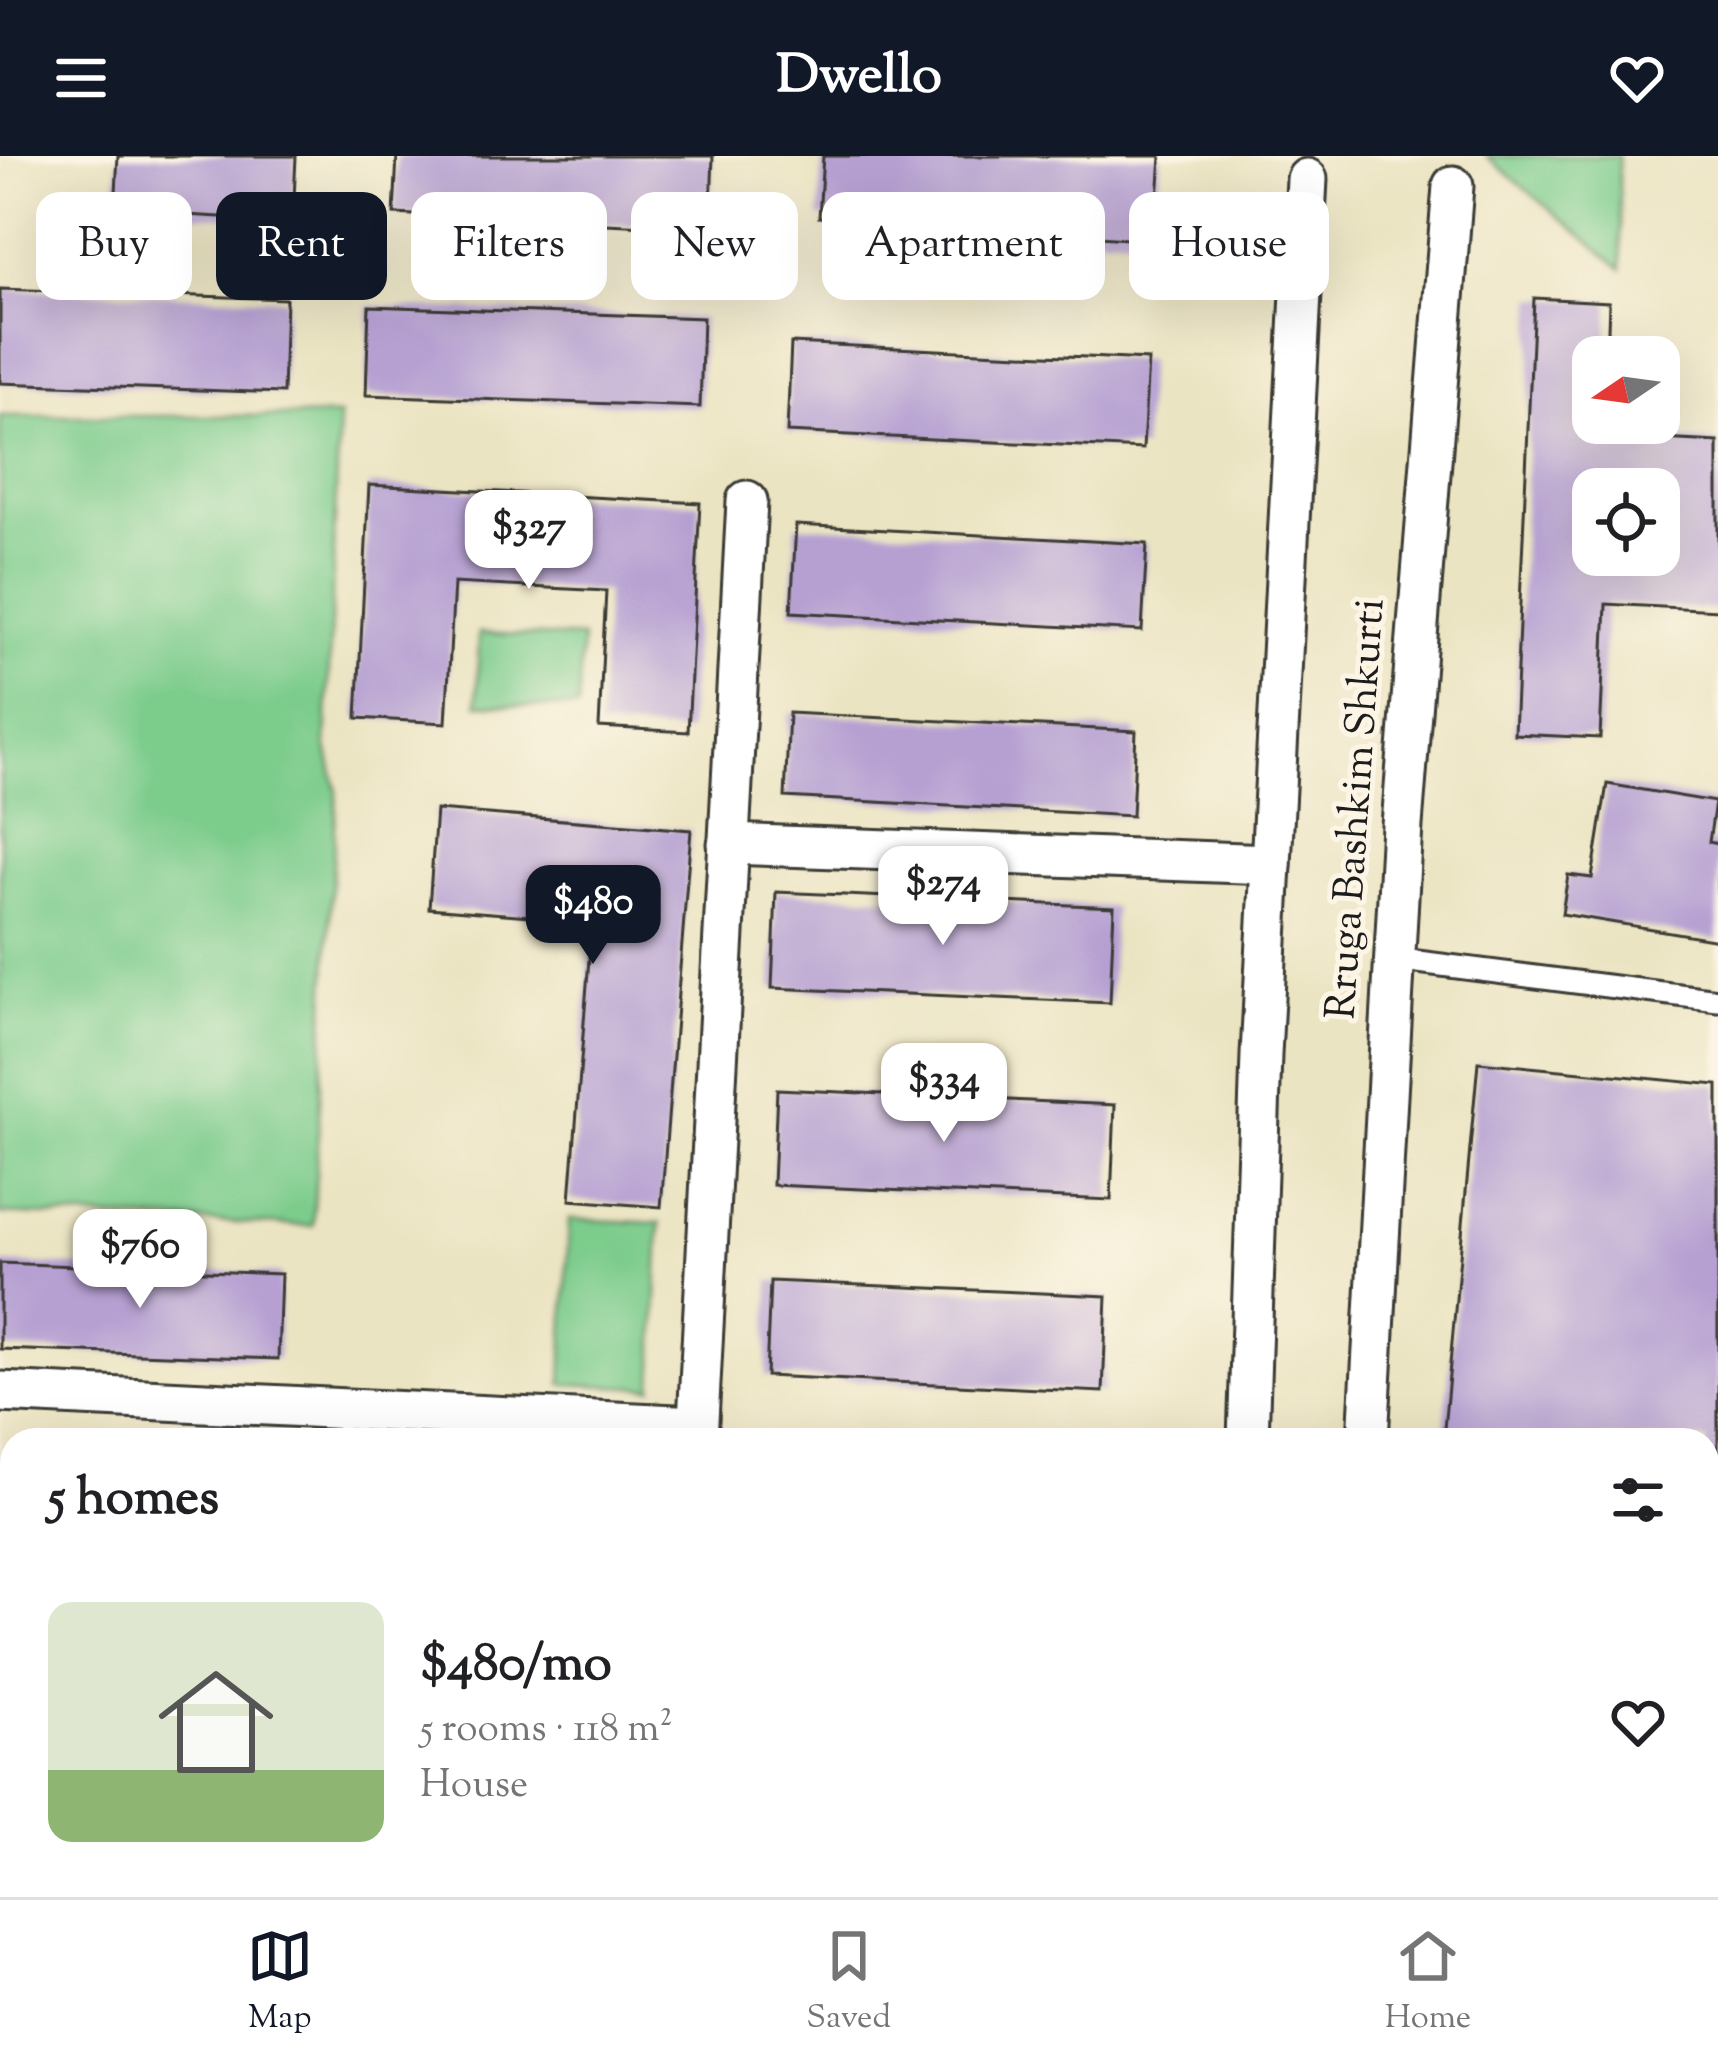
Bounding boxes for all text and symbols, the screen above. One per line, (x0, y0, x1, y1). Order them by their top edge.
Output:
text: Dwello (776, 39, 942, 117)
icon: menu (48, 45, 114, 111)
icon: heart (1604, 45, 1670, 111)
chip: Buy (36, 192, 192, 300)
chip: Rent (216, 192, 387, 300)
chip: Filters (411, 192, 607, 300)
chip: New (631, 192, 798, 300)
chip: Apartment (822, 192, 1105, 300)
chip: House (1129, 192, 1329, 300)
north arrow (1572, 336, 1680, 444)
map controls (1572, 336, 1680, 576)
button: locate (1572, 468, 1680, 576)
pin: $327 (458, 490, 600, 592)
text: $327 (492, 501, 566, 557)
street label: Rruga Bashkim Shkurti (1313, 597, 1403, 1021)
pin: $274 (872, 846, 1014, 948)
text: $274 (905, 857, 981, 913)
pin: $480 (522, 865, 664, 967)
text: $480 (553, 876, 633, 932)
pin: $334 (873, 1043, 1015, 1145)
text: $334 (908, 1054, 980, 1110)
pin: $760 (69, 1209, 211, 1311)
text: $760 (100, 1220, 180, 1276)
text: 5 homes (48, 1464, 219, 1537)
icon: filters (1605, 1467, 1671, 1533)
text: $480/mo (420, 1630, 612, 1703)
icon: home (144, 1650, 288, 1794)
icon: heart (1605, 1689, 1671, 1755)
text: 5 rooms · 118 m² (420, 1703, 673, 1759)
text: House (420, 1759, 528, 1815)
tab: Map (247, 1923, 313, 2043)
tab: Saved (806, 1923, 891, 2043)
tab: Home (1385, 1923, 1471, 2043)

